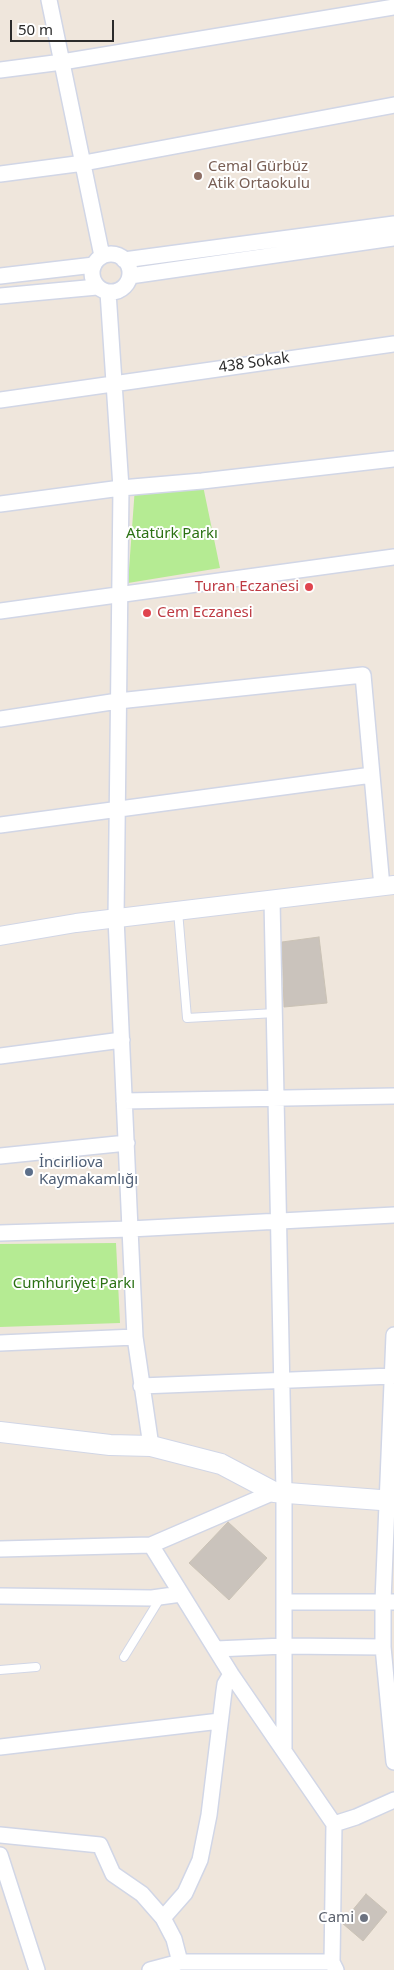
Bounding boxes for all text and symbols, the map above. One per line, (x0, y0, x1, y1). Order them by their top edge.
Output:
scale bar (12, 10, 116, 42)
text: 50 m (18, 19, 53, 39)
place label: Cemal Gürbüz Atik Ortaokulu (208, 158, 310, 193)
marker: Cemal Gürbüz Atik Ortaokulu (192, 170, 204, 182)
street label: 438 Sokak (217, 349, 291, 377)
park label: Atatürk Parkı (126, 525, 218, 543)
place label: Turan Eczanesi (195, 578, 299, 596)
marker: Turan Eczanesi (303, 581, 315, 593)
place label: Cem Eczanesi (157, 604, 253, 622)
marker: Cem Eczanesi (141, 607, 153, 619)
place label: İncirliova Kaymakamlığı (39, 1154, 138, 1189)
marker: İncirliova Kaymakamlığı (23, 1166, 35, 1178)
park label: Cumhuriyet Parkı (13, 1275, 135, 1293)
place label: Cami (318, 1909, 354, 1927)
marker: Cami (358, 1912, 370, 1924)

